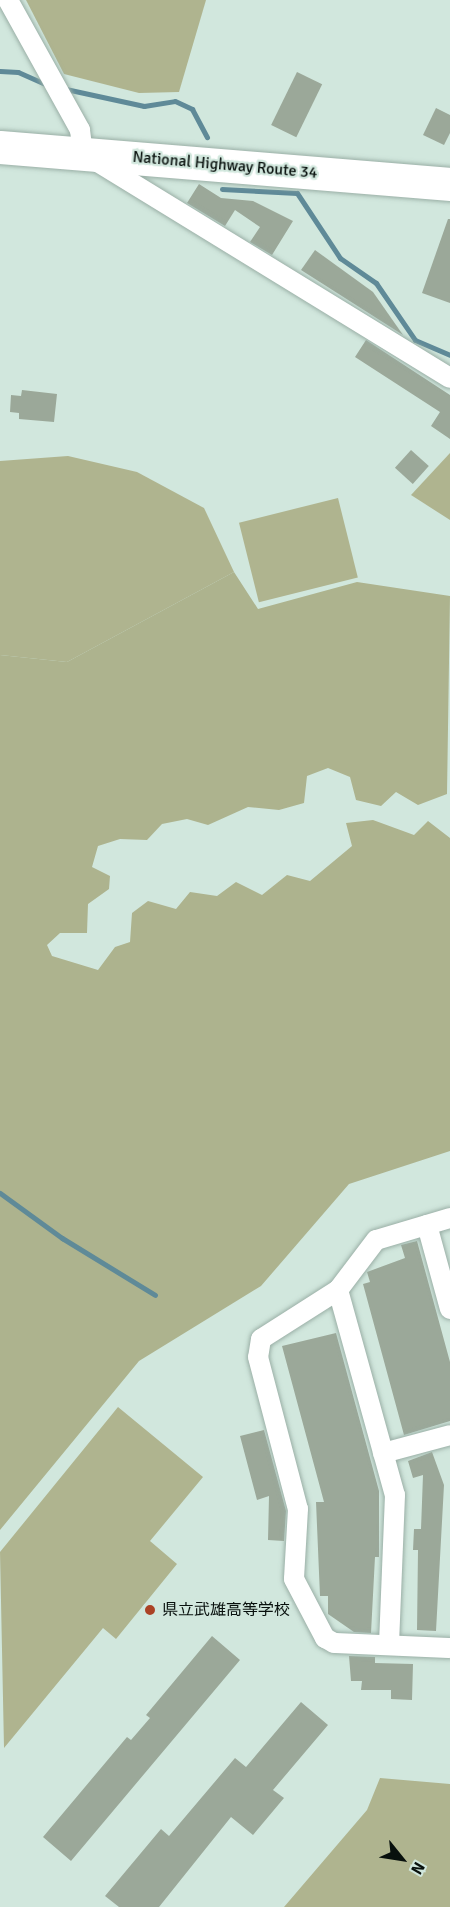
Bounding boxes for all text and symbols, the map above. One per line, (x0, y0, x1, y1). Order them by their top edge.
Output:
street label: National Highway Route 34 (132, 147, 318, 183)
place label: 県立武雄高等学校 (162, 1600, 290, 1620)
marker: 県立武雄高等学校 (143, 1603, 157, 1617)
north arrow (372, 1829, 432, 1889)
text: N (406, 1858, 429, 1878)

